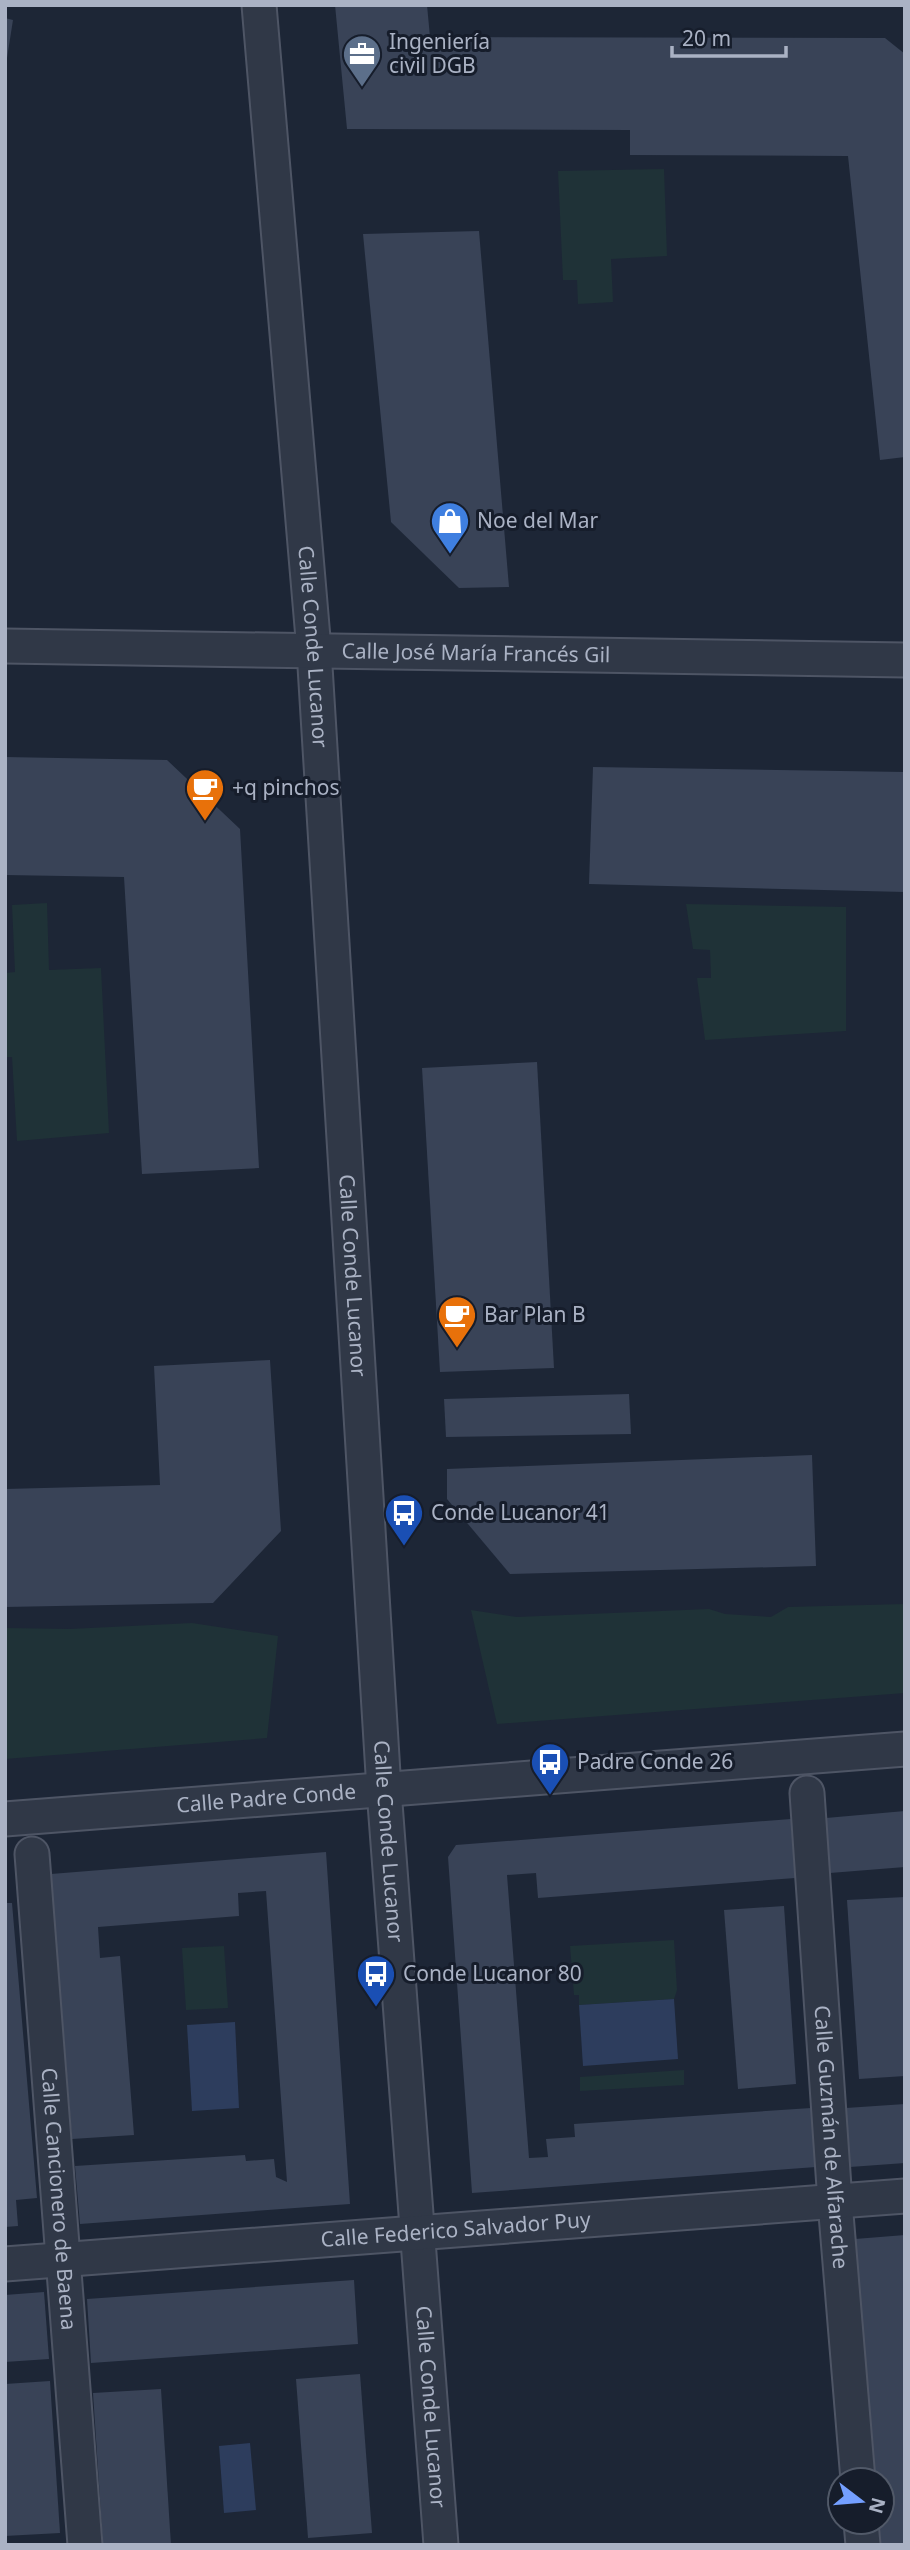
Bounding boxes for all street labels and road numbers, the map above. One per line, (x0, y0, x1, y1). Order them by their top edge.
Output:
street label: Calle Conde Lucanor (292, 544, 335, 749)
street label: Calle José María Francés Gil (341, 636, 611, 668)
street label: Calle Conde Lucanor (333, 1173, 374, 1378)
street label: Calle Conde Lucanor (368, 1739, 410, 1944)
street label: Calle Padre Conde (175, 1777, 357, 1819)
street label: Calle Guzmán de Alfarache (809, 2004, 855, 2270)
street label: Calle Cancionero de Baena (35, 2067, 83, 2331)
street label: Calle Federico Salvador Puy (320, 2205, 592, 2253)
street label: Calle Conde Lucanor (410, 2305, 453, 2509)

